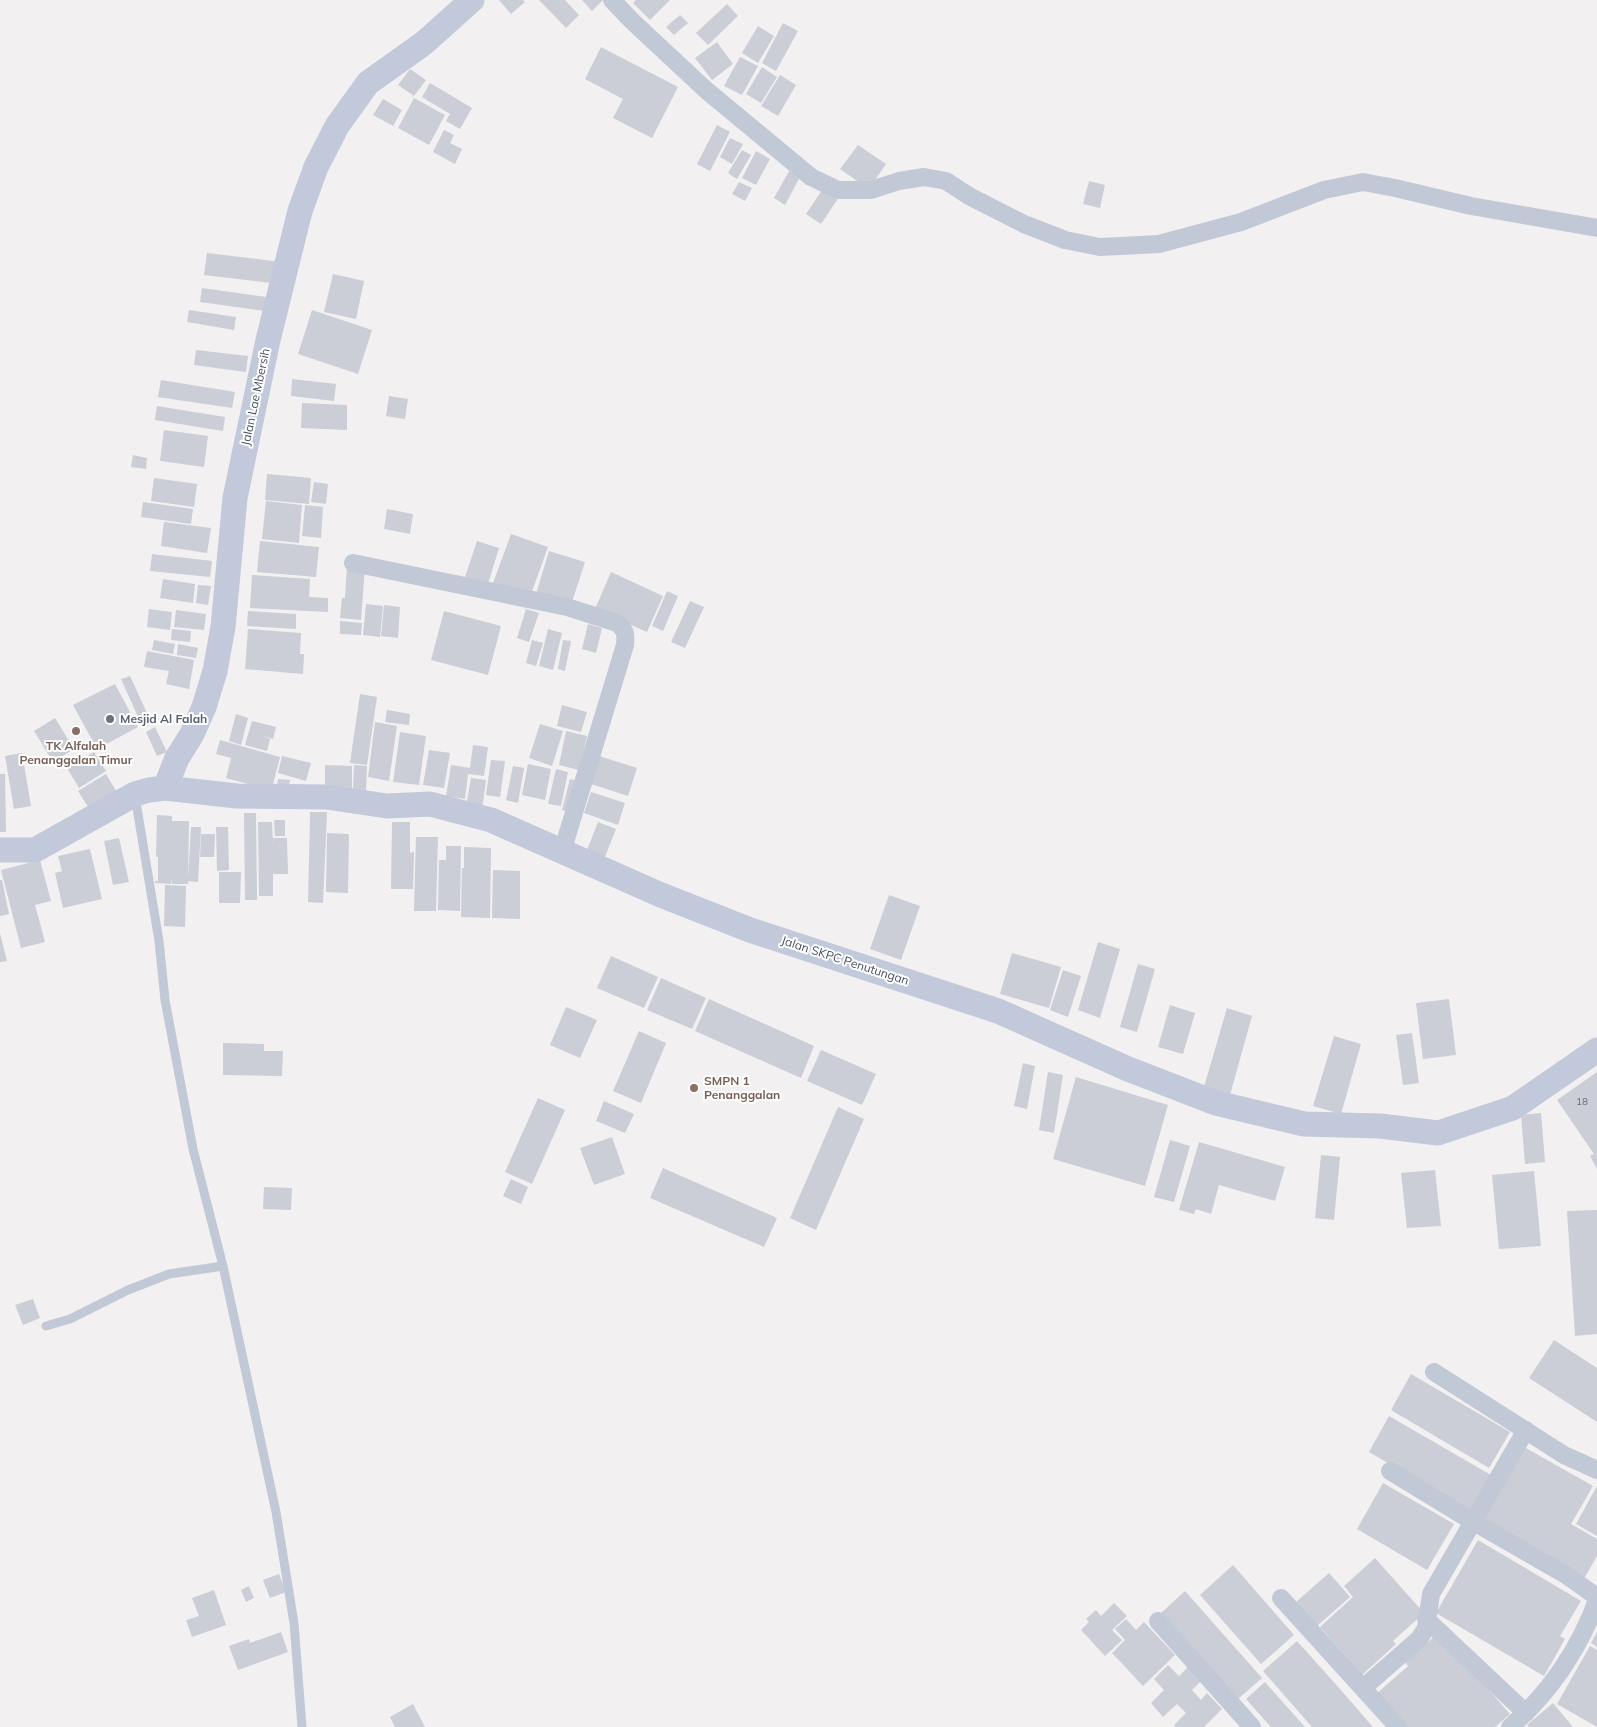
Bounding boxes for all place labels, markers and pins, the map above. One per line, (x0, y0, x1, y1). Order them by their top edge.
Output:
place label: Mesjid Al Falah (120, 712, 207, 726)
marker: Mesjid Al Falah (104, 713, 116, 725)
marker: TK Alfalah Penanggalan Timur (70, 725, 82, 737)
place label: TK Alfalah Penanggalan Timur (20, 739, 132, 767)
place label: SMPN 1 Penanggalan (704, 1074, 780, 1102)
marker: SMPN 1 Penanggalan (688, 1082, 700, 1094)

